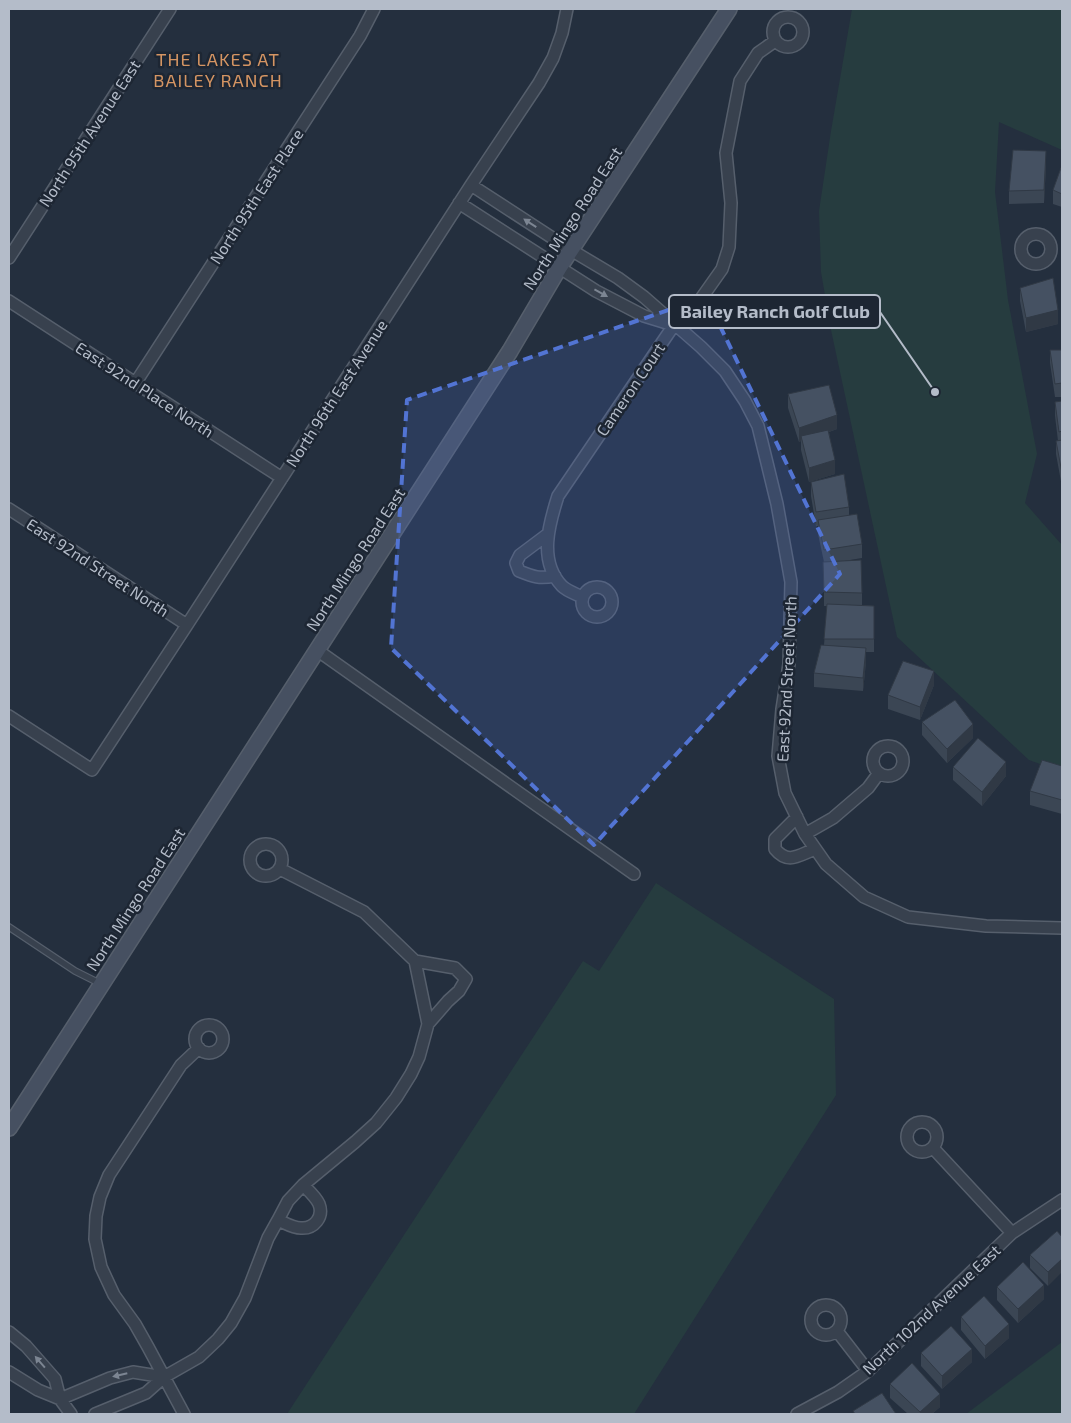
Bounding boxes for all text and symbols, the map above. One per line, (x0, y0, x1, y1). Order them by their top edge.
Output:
district label: THE LAKES AT BAILEY RANCH (153, 48, 283, 91)
street label: North 95th Avenue East (34, 56, 144, 210)
street label: North 95th East Place (205, 125, 307, 267)
street label: North Mingo Road East (519, 143, 625, 293)
one-way arrow (524, 218, 537, 228)
one-way arrow (594, 289, 607, 298)
callout: Bailey Ranch Golf Club (669, 295, 880, 328)
text: Bailey Ranch Golf Club (680, 300, 870, 322)
street label: North 96th East Avenue (281, 316, 391, 470)
street label: East 92nd Place North (72, 337, 218, 441)
street label: Cameron Court (592, 339, 668, 439)
street label: North Mingo Road East (302, 484, 408, 634)
street label: East 92nd Street North (23, 514, 173, 620)
street label: East 92nd Street North (772, 596, 800, 762)
street label: North Mingo Road East (82, 824, 188, 974)
street label: North 102nd Avenue East (858, 1240, 1004, 1378)
one-way arrow (35, 1355, 46, 1368)
one-way arrow (113, 1371, 128, 1379)

